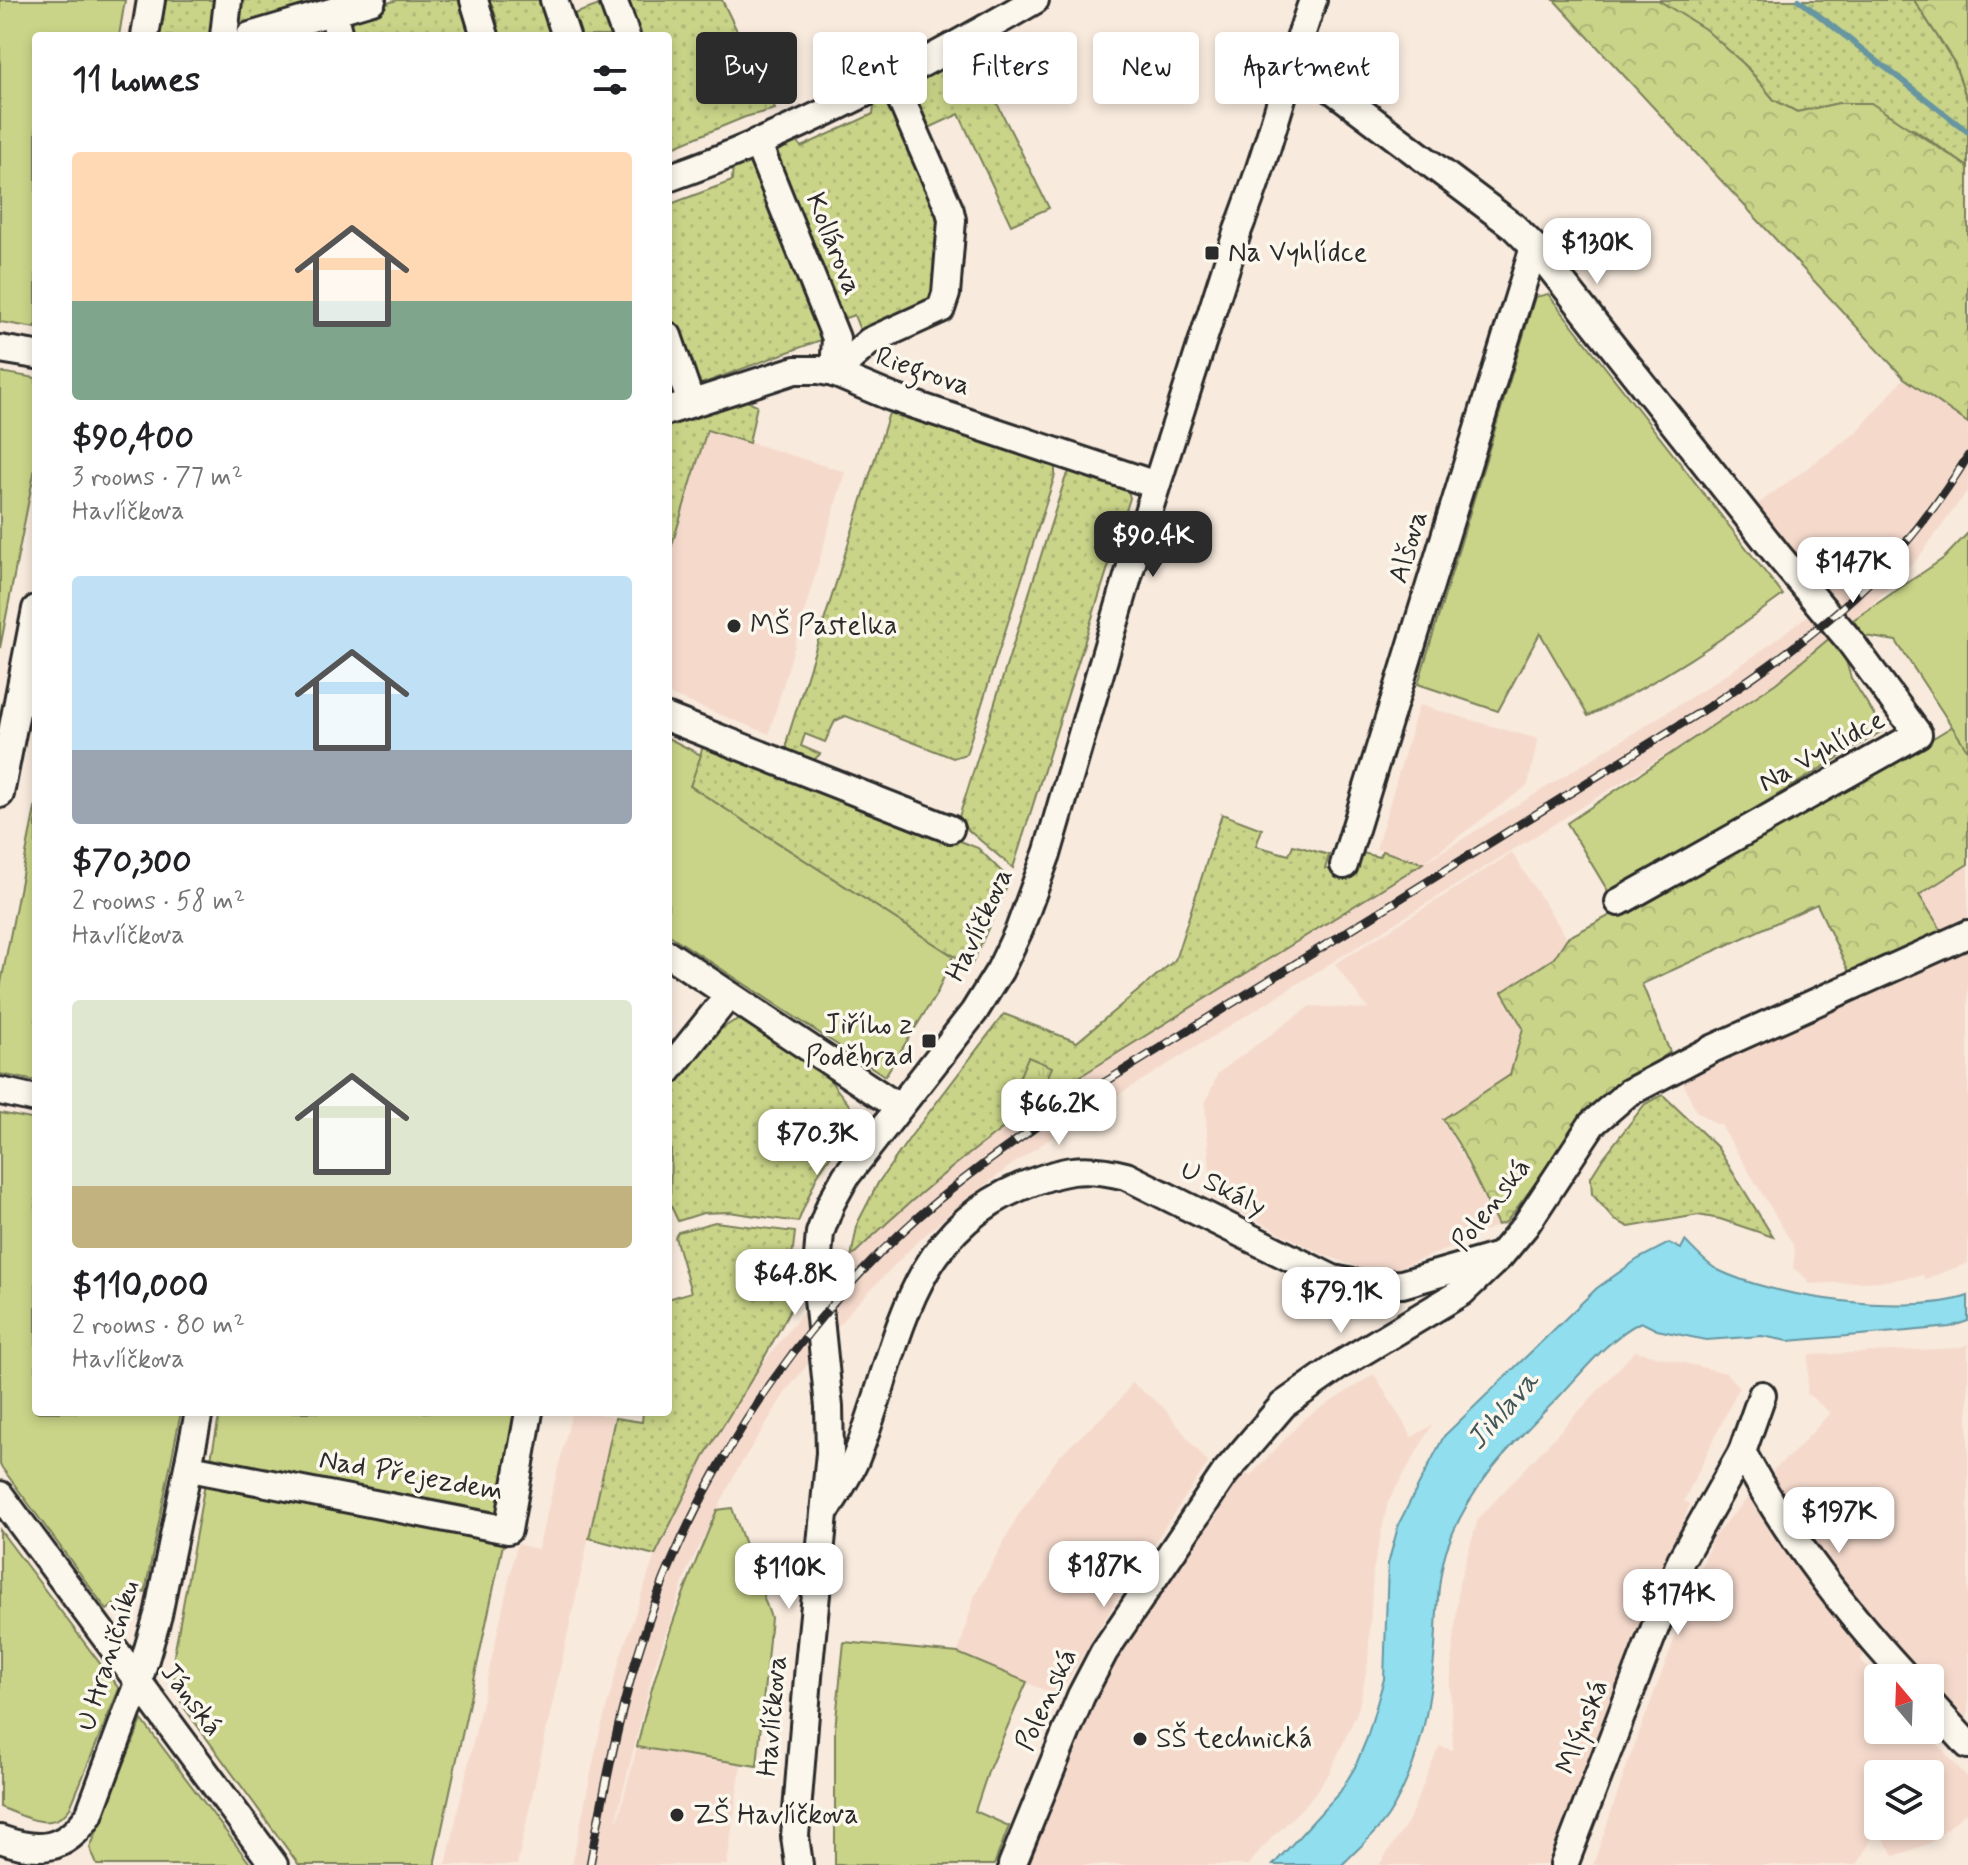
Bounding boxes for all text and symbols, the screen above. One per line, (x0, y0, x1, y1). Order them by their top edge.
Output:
chip: Buy (696, 32, 797, 104)
chip: Rent (813, 32, 927, 104)
chip: Filters (943, 32, 1077, 104)
chip: New (1093, 32, 1199, 104)
chip: Apartment (1215, 32, 1399, 104)
text: 11 homes (72, 58, 200, 103)
icon: filters (588, 58, 632, 102)
street label: Kollárova (796, 187, 870, 301)
icon: home (280, 204, 424, 348)
pin: $130K (1541, 218, 1653, 286)
text: $130K (1561, 227, 1633, 261)
place label: Na Vyhlídce (1228, 235, 1367, 272)
marker: Na Vyhlídce (1203, 244, 1221, 262)
street label: Riegrova (870, 339, 975, 408)
text: $90,400 (72, 416, 194, 461)
text: 3 rooms · 77 m² (72, 461, 243, 495)
text: Havlíčkova (72, 495, 185, 529)
street label: Alšova (1380, 506, 1438, 588)
pin: $90.4K (1088, 511, 1218, 579)
text: $90.4K (1112, 520, 1194, 554)
pin: $147K (1797, 537, 1909, 605)
text: $147K (1815, 546, 1891, 580)
place label: MŠ Pastelka (750, 608, 897, 645)
marker: MŠ Pastelka (725, 617, 743, 635)
icon: home (280, 628, 424, 772)
street label: Na Vyhlídce (1752, 702, 1892, 802)
text: $70,300 (72, 840, 192, 885)
street label: Havlíčkova (938, 862, 1022, 988)
text: 2 rooms · 58 m² (72, 885, 245, 919)
text: Havlíčkova (72, 919, 185, 953)
place label: Jiřího z Poděbrad (805, 1007, 913, 1076)
marker: Jiřího z Poděbrad (920, 1032, 938, 1050)
icon: home (280, 1052, 424, 1196)
pin: $66.2K (994, 1079, 1124, 1147)
text: $66.2K (1019, 1088, 1099, 1122)
pin: $70.3K (752, 1109, 882, 1177)
text: $70.3K (776, 1118, 858, 1152)
street label: Polenská (1444, 1151, 1540, 1259)
street label: U Skály (1174, 1152, 1272, 1226)
pin: $64.8K (730, 1249, 860, 1317)
text: $64.8K (754, 1258, 836, 1292)
text: $110,000 (72, 1264, 209, 1309)
pin: $79.1K (1276, 1267, 1406, 1335)
text: $79.1K (1300, 1276, 1382, 1310)
text: 2 rooms · 80 m² (72, 1309, 245, 1343)
text: Havlíčkova (72, 1343, 185, 1377)
water label: Jihlava (1458, 1363, 1549, 1459)
street label: Nad Přejezdem (316, 1442, 506, 1510)
pin: $197K (1783, 1487, 1895, 1555)
text: $197K (1801, 1496, 1877, 1530)
pin: $187K (1048, 1541, 1160, 1609)
pin: $110K (733, 1543, 845, 1611)
text: $187K (1067, 1550, 1141, 1584)
text: $110K (753, 1552, 825, 1586)
pin: $174K (1622, 1569, 1734, 1637)
street label: U Hraničníku (69, 1576, 149, 1736)
text: $174K (1641, 1578, 1715, 1612)
street label: Polenská (1007, 1643, 1087, 1757)
street label: Havlíčkova (749, 1654, 797, 1778)
street label: Jánská (151, 1656, 231, 1744)
north arrow (1864, 1664, 1944, 1744)
map controls (1864, 1664, 1944, 1840)
street label: Mlýnská (1548, 1674, 1618, 1780)
place label: SŠ technická (1156, 1721, 1312, 1758)
marker: SŠ technická (1131, 1730, 1149, 1748)
button: layers (1864, 1760, 1944, 1840)
place label: ZŠ Havlíčkova (693, 1797, 859, 1834)
marker: ZŠ Havlíčkova (668, 1806, 686, 1824)

